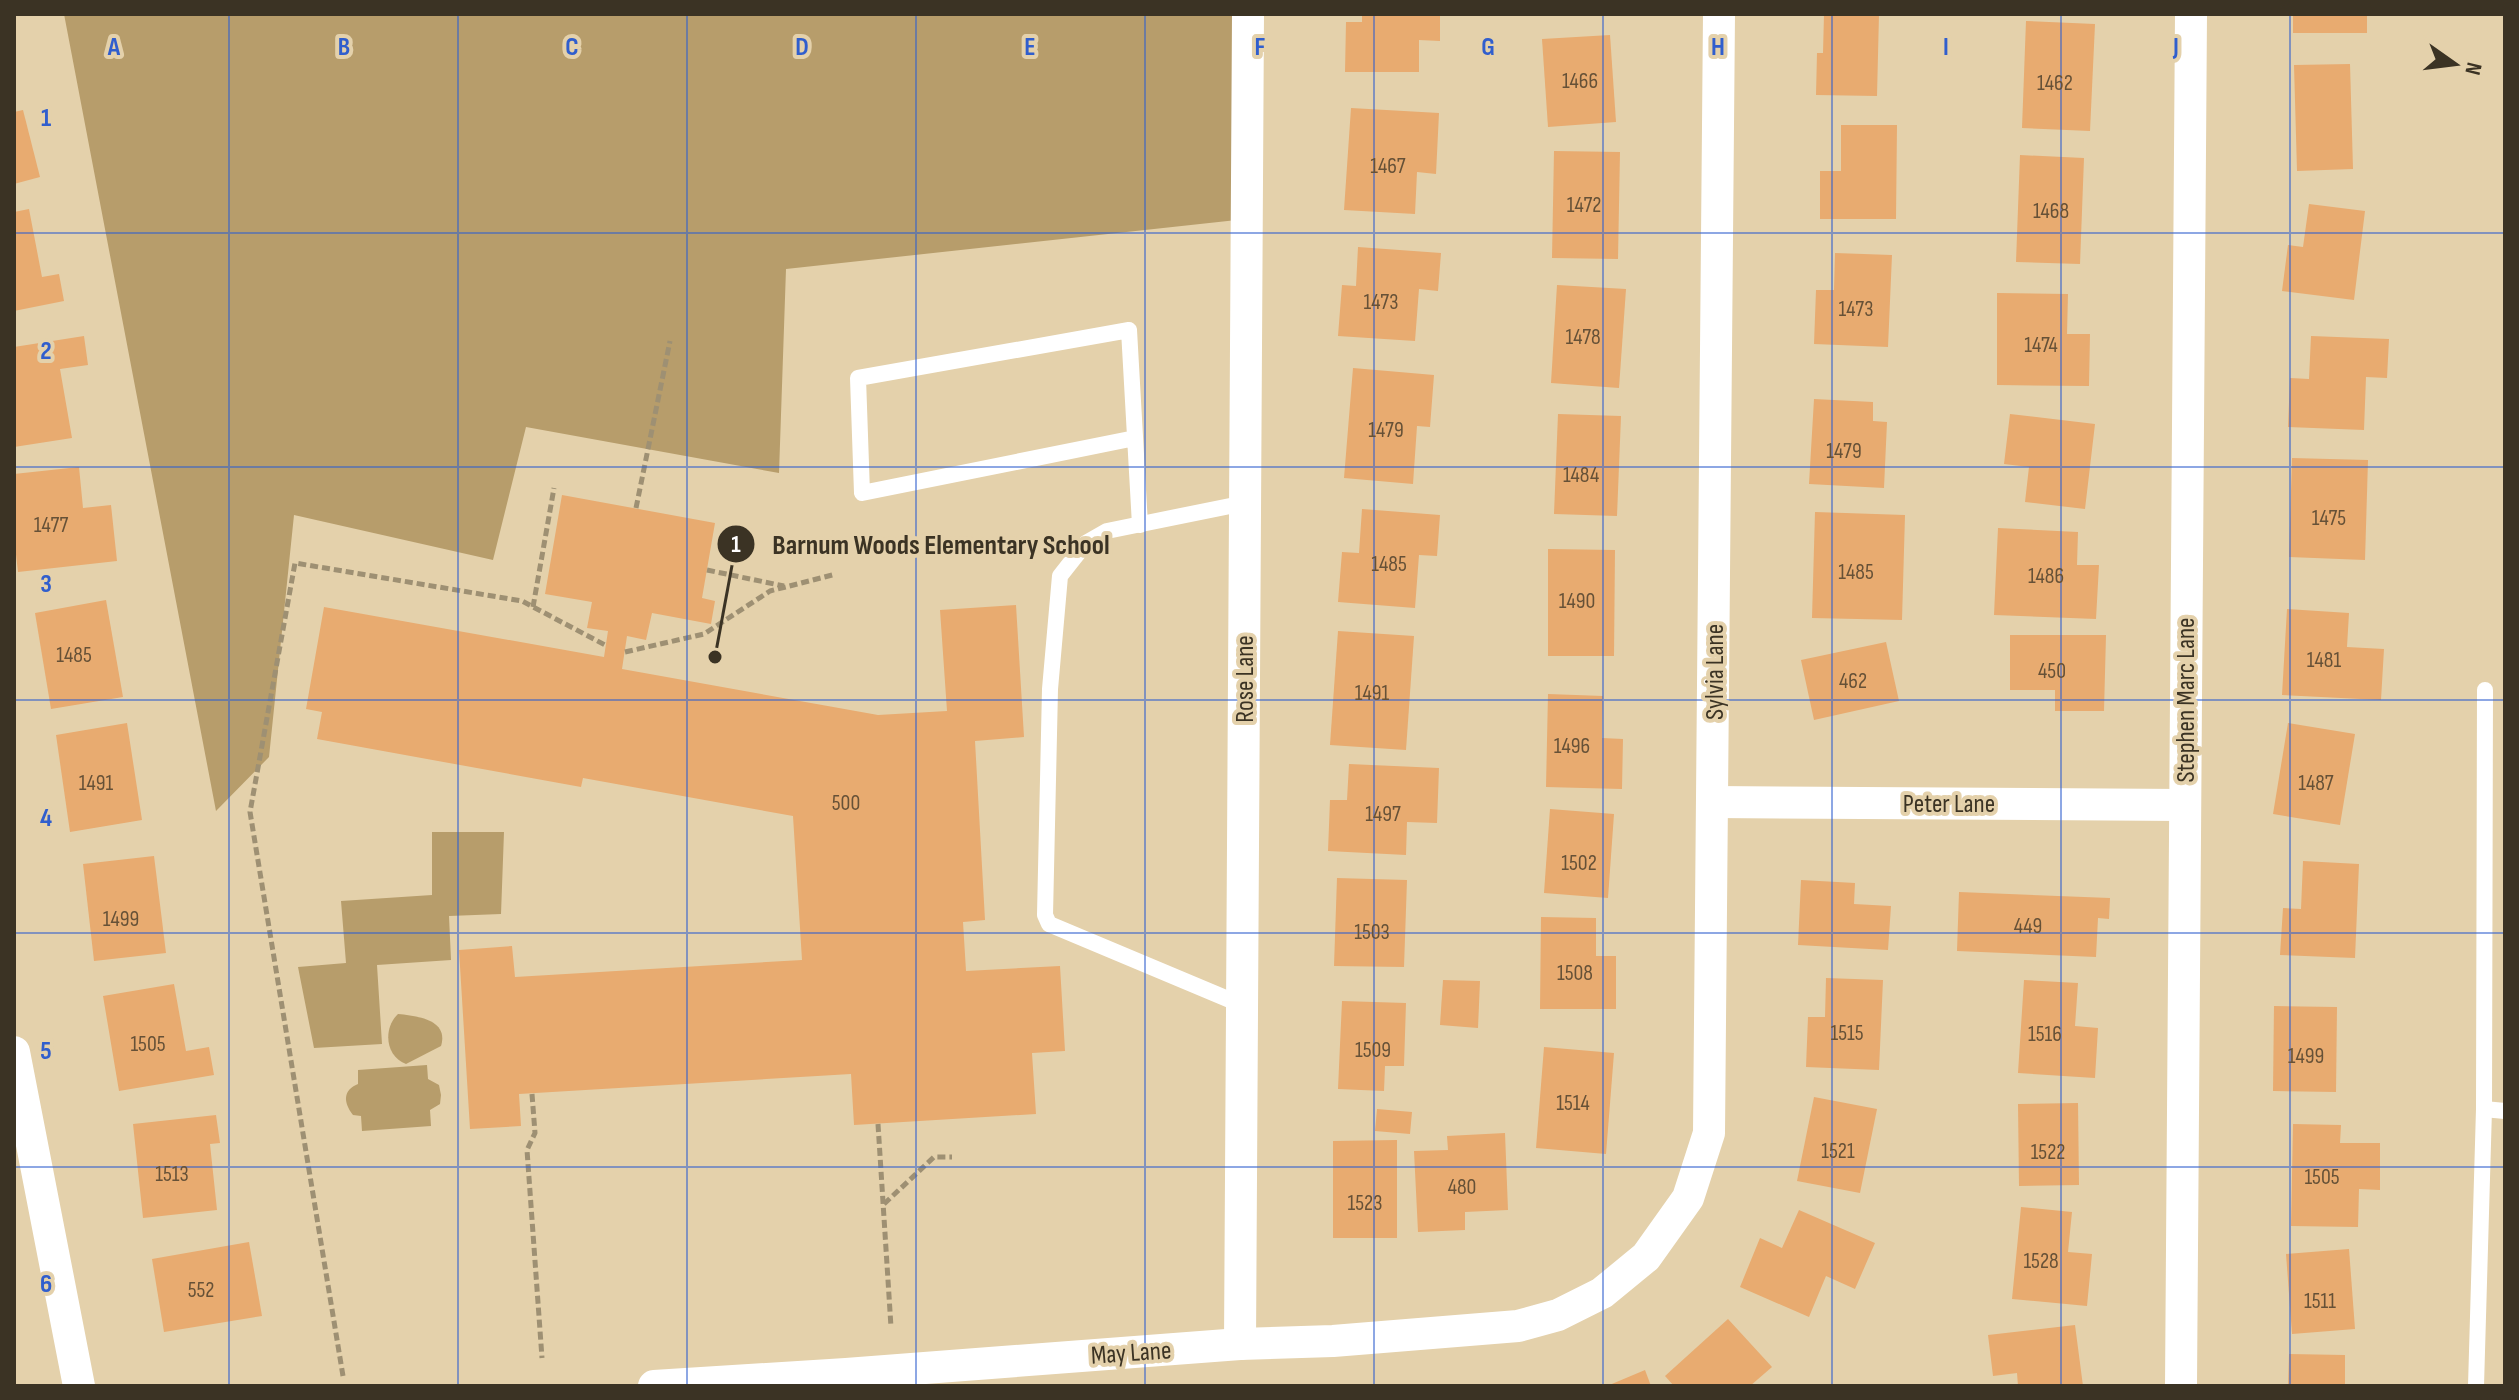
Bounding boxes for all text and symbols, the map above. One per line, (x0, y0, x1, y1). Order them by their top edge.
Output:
north arrow (2415, 24, 2495, 104)
text: A (107, 32, 121, 63)
text: B (338, 32, 350, 63)
text: C (565, 32, 579, 63)
text: D (795, 32, 809, 63)
text: E (1024, 32, 1036, 63)
text: F (1255, 32, 1266, 63)
text: G (1481, 32, 1495, 63)
text: H (1711, 32, 1725, 63)
text: I (1943, 32, 1949, 63)
text: J (2172, 32, 2179, 63)
text: N (2458, 60, 2487, 77)
house number: 1466 (1562, 68, 1598, 95)
house number: 1462 (2037, 70, 2073, 97)
text: 1 (41, 103, 51, 134)
house number: 1467 (1370, 153, 1406, 180)
house number: 1472 (1567, 192, 1601, 219)
house number: 1468 (2033, 198, 2069, 225)
house number: 1473 (1364, 289, 1398, 316)
house number: 1473 (1839, 296, 1873, 323)
house number: 1478 (1565, 324, 1601, 351)
house number: 1474 (2024, 332, 2058, 359)
text: 2 (40, 336, 52, 367)
house number: 1479 (1368, 417, 1404, 444)
house number: 1479 (1826, 438, 1862, 465)
house number: 1484 (1563, 462, 1599, 489)
house number: 1475 (2312, 505, 2346, 532)
house number: 1477 (34, 512, 68, 539)
callout: Barnum Woods Elementary School (716, 518, 1125, 570)
text: Barnum Woods Elementary School (772, 529, 1110, 562)
text: 1 (731, 530, 741, 559)
house number: 1485 (1371, 551, 1407, 578)
house number: 1485 (1838, 559, 1874, 586)
house number: 1486 (2028, 563, 2064, 590)
text: 3 (40, 569, 52, 600)
house number: 1490 (1559, 588, 1595, 615)
street label: Stephen Marc Lane (2171, 617, 2202, 783)
street label: Sylvia Lane (1700, 624, 1731, 720)
street label: Rose Lane (1230, 635, 1261, 723)
house number: 1485 (56, 642, 92, 669)
house number: 1481 (2307, 647, 2341, 674)
house number: 450 (2038, 658, 2066, 685)
house number: 462 (1839, 668, 1867, 695)
house number: 1491 (1355, 680, 1389, 707)
house number: 1496 (1554, 733, 1590, 760)
house number: 1491 (79, 770, 113, 797)
house number: 1487 (2298, 770, 2334, 797)
street label: Peter Lane (1903, 789, 1995, 820)
house number: 500 (832, 790, 860, 817)
house number: 1497 (1365, 801, 1401, 828)
text: 4 (40, 803, 52, 834)
house number: 1502 (1561, 850, 1597, 877)
house number: 1499 (103, 906, 139, 933)
house number: 449 (2014, 913, 2042, 940)
house number: 1503 (1354, 919, 1390, 946)
house number: 1508 (1557, 960, 1593, 987)
house number: 1515 (1830, 1020, 1864, 1047)
house number: 1516 (2028, 1021, 2062, 1048)
house number: 1505 (130, 1031, 166, 1058)
text: 5 (40, 1036, 52, 1067)
house number: 1509 (1355, 1037, 1391, 1064)
house number: 1499 (2288, 1043, 2324, 1070)
house number: 1514 (1556, 1090, 1590, 1117)
house number: 1521 (1821, 1138, 1855, 1165)
house number: 1522 (2031, 1139, 2065, 1166)
house number: 1513 (155, 1161, 189, 1188)
house number: 1505 (2304, 1164, 2340, 1191)
house number: 480 (1448, 1174, 1476, 1201)
house number: 1523 (1348, 1190, 1382, 1217)
house number: 1528 (2023, 1248, 2059, 1275)
text: 6 (40, 1269, 52, 1300)
house number: 552 (188, 1277, 214, 1304)
house number: 1511 (2304, 1288, 2336, 1315)
street label: May Lane (1090, 1335, 1172, 1372)

